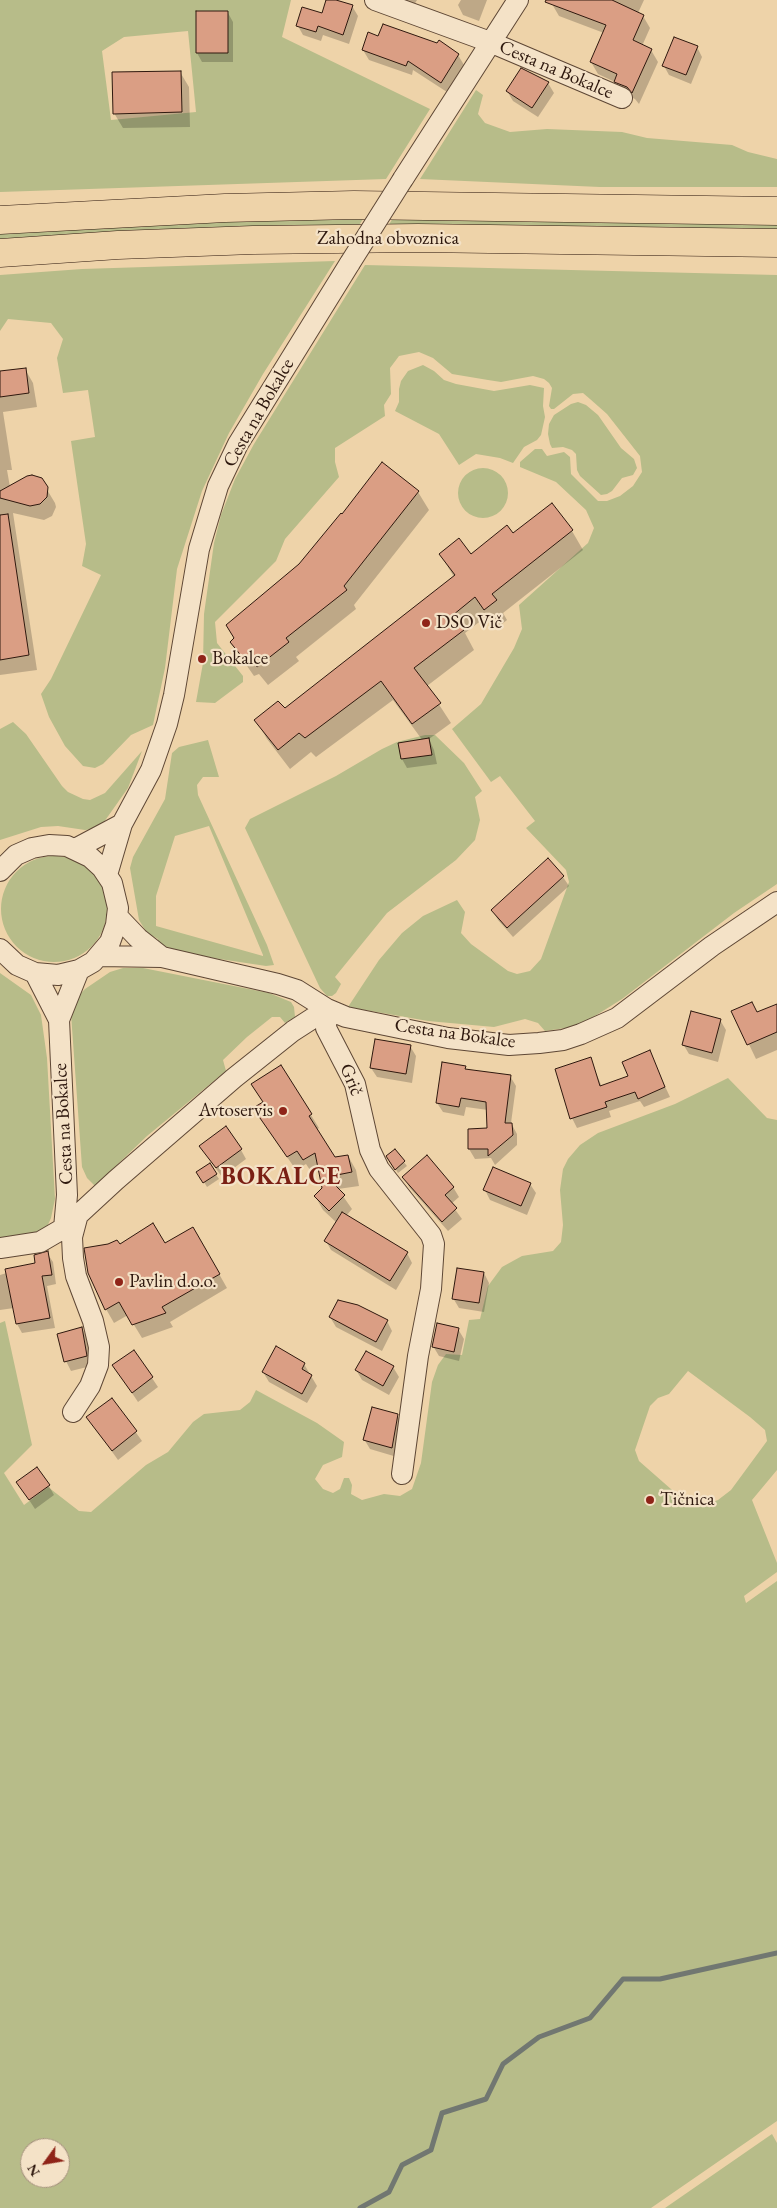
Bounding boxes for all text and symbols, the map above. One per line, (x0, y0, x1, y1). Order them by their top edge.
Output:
street label: Cesta na Bokalce (495, 36, 617, 104)
street label: Zahodna obvoznica (317, 228, 459, 250)
street label: Cesta na Bokalce (219, 355, 299, 471)
place label: DSO Vič (436, 612, 502, 634)
marker: DSO Vič (420, 617, 432, 629)
place label: Bokalce (212, 648, 268, 670)
marker: Bokalce (196, 653, 208, 665)
street label: Cesta na Bokalce (393, 1014, 517, 1054)
street label: Grič (334, 1061, 368, 1099)
street label: Cesta na Bokalce (49, 1063, 79, 1185)
place label: Avtoservis (198, 1100, 273, 1122)
marker: Avtoservis (277, 1105, 289, 1117)
district label: BOKALCE (220, 1163, 342, 1191)
place label: Pavlin d.o.o. (129, 1271, 217, 1293)
marker: Pavlin d.o.o. (113, 1276, 125, 1288)
place label: Tičnica (660, 1489, 715, 1511)
marker: Tičnica (644, 1494, 656, 1506)
north arrow (20, 2138, 70, 2188)
text: N (22, 2161, 44, 2180)

